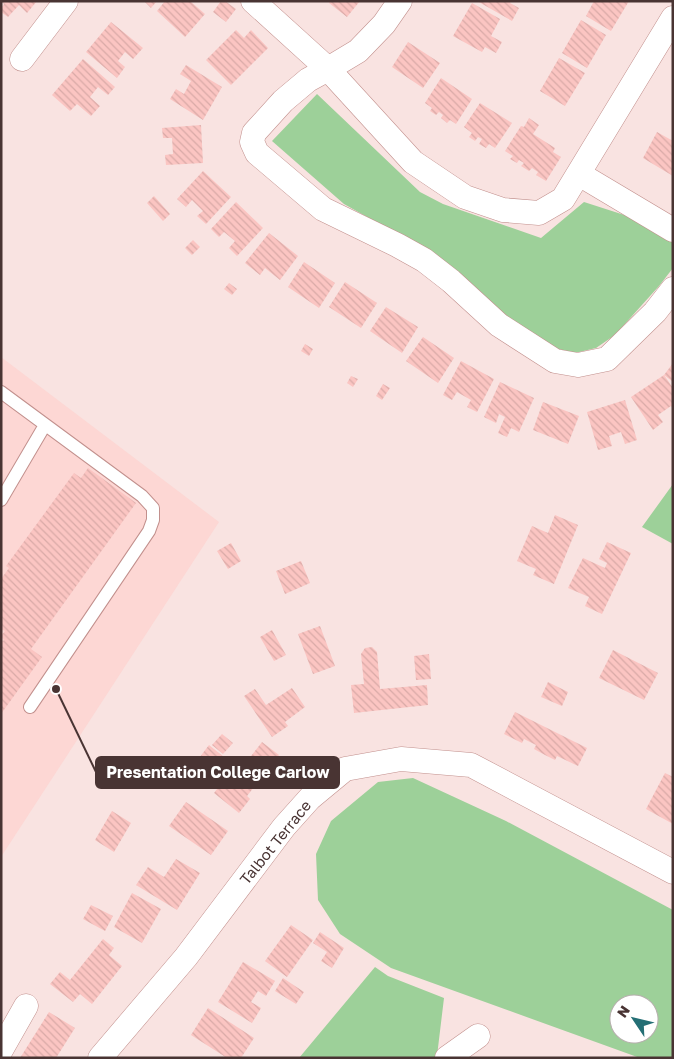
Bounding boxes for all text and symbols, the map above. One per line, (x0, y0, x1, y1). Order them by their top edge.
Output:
callout: Presentation College Carlow (96, 757, 339, 788)
text: Presentation College Carlow (106, 762, 330, 782)
street label: Talbot Terrace (236, 796, 315, 888)
north arrow (609, 994, 659, 1044)
text: N (613, 1002, 633, 1020)

